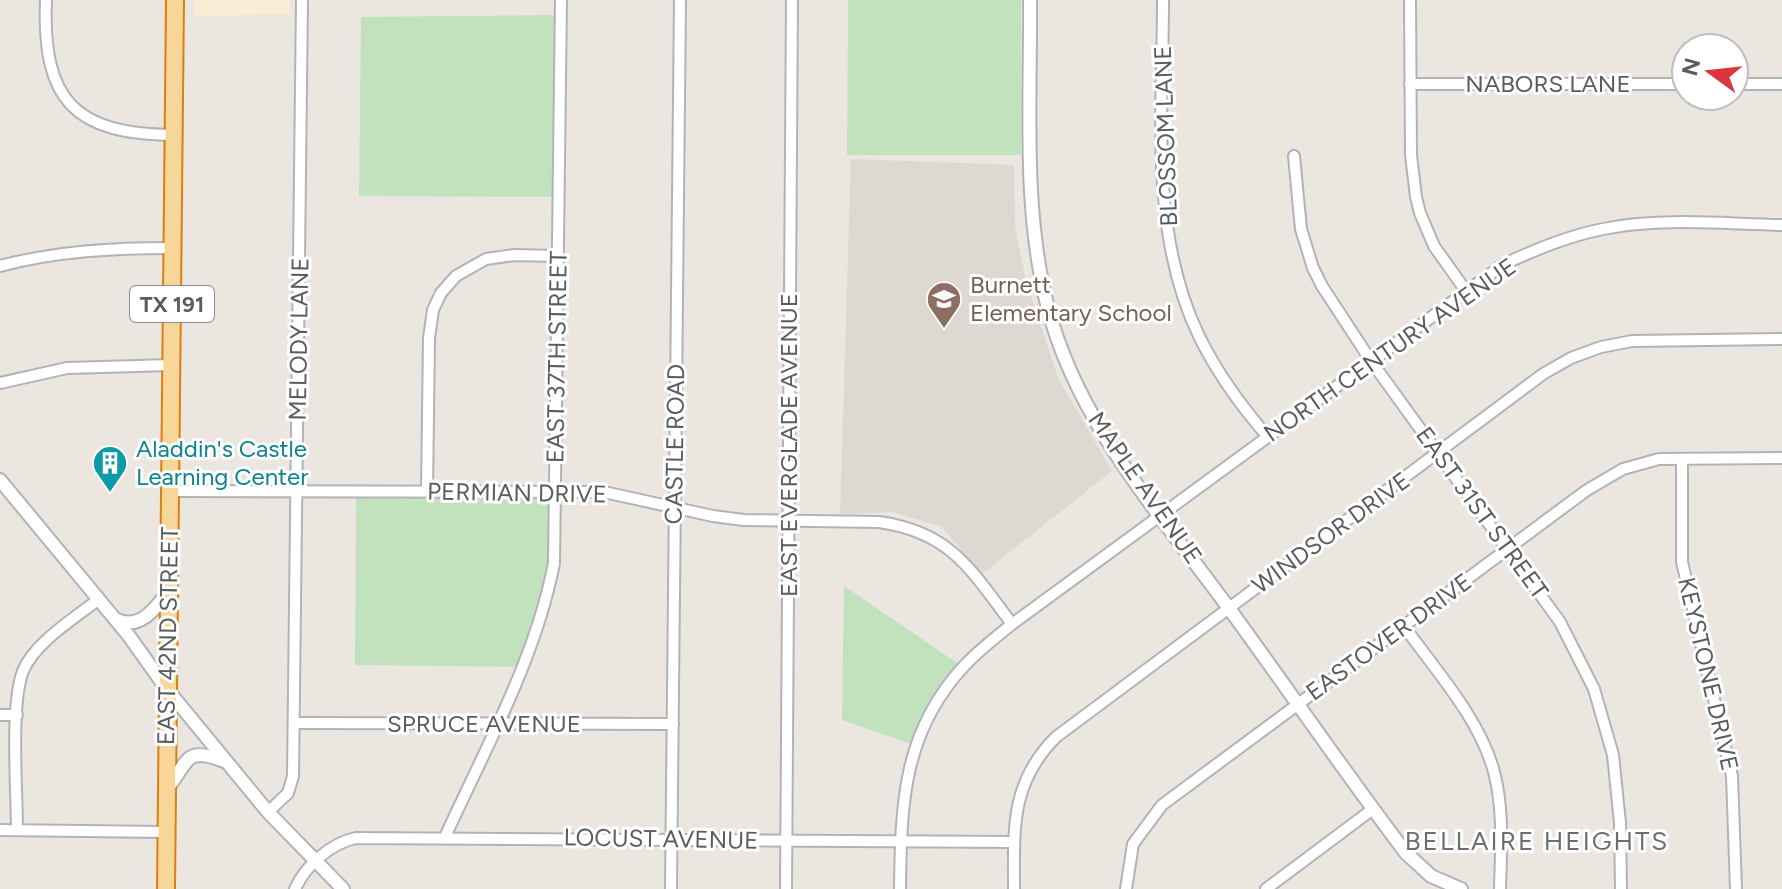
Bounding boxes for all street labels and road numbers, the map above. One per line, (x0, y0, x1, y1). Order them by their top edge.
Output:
street label: BLOSSOM LANE (1148, 45, 1183, 227)
street label: NABORS LANE (1465, 69, 1631, 98)
street label: EAST 37TH STREET (540, 251, 573, 463)
street label: NORTH CENTURY AVENUE (1258, 251, 1521, 448)
street label: MELODY LANE (283, 257, 314, 421)
road number: TX 191 (130, 286, 214, 322)
street label: EAST EVERGLADE AVENUE (774, 293, 803, 597)
street label: CASTLE ROAD (659, 363, 690, 525)
street label: MAPLE AVENUE (1082, 406, 1209, 569)
street label: EAST 31ST STREET (1410, 421, 1555, 605)
street label: WINDSOR DRIVE (1246, 466, 1415, 600)
street label: PERMIAN DRIVE (427, 476, 607, 509)
street label: EAST 42ND STREET (151, 527, 184, 745)
street label: EASTOVER DRIVE (1300, 567, 1477, 706)
street label: KEYSTONE DRIVE (1672, 574, 1745, 773)
street label: SPRUCE AVENUE (387, 709, 581, 738)
street label: LOCUST AVENUE (563, 822, 759, 855)

